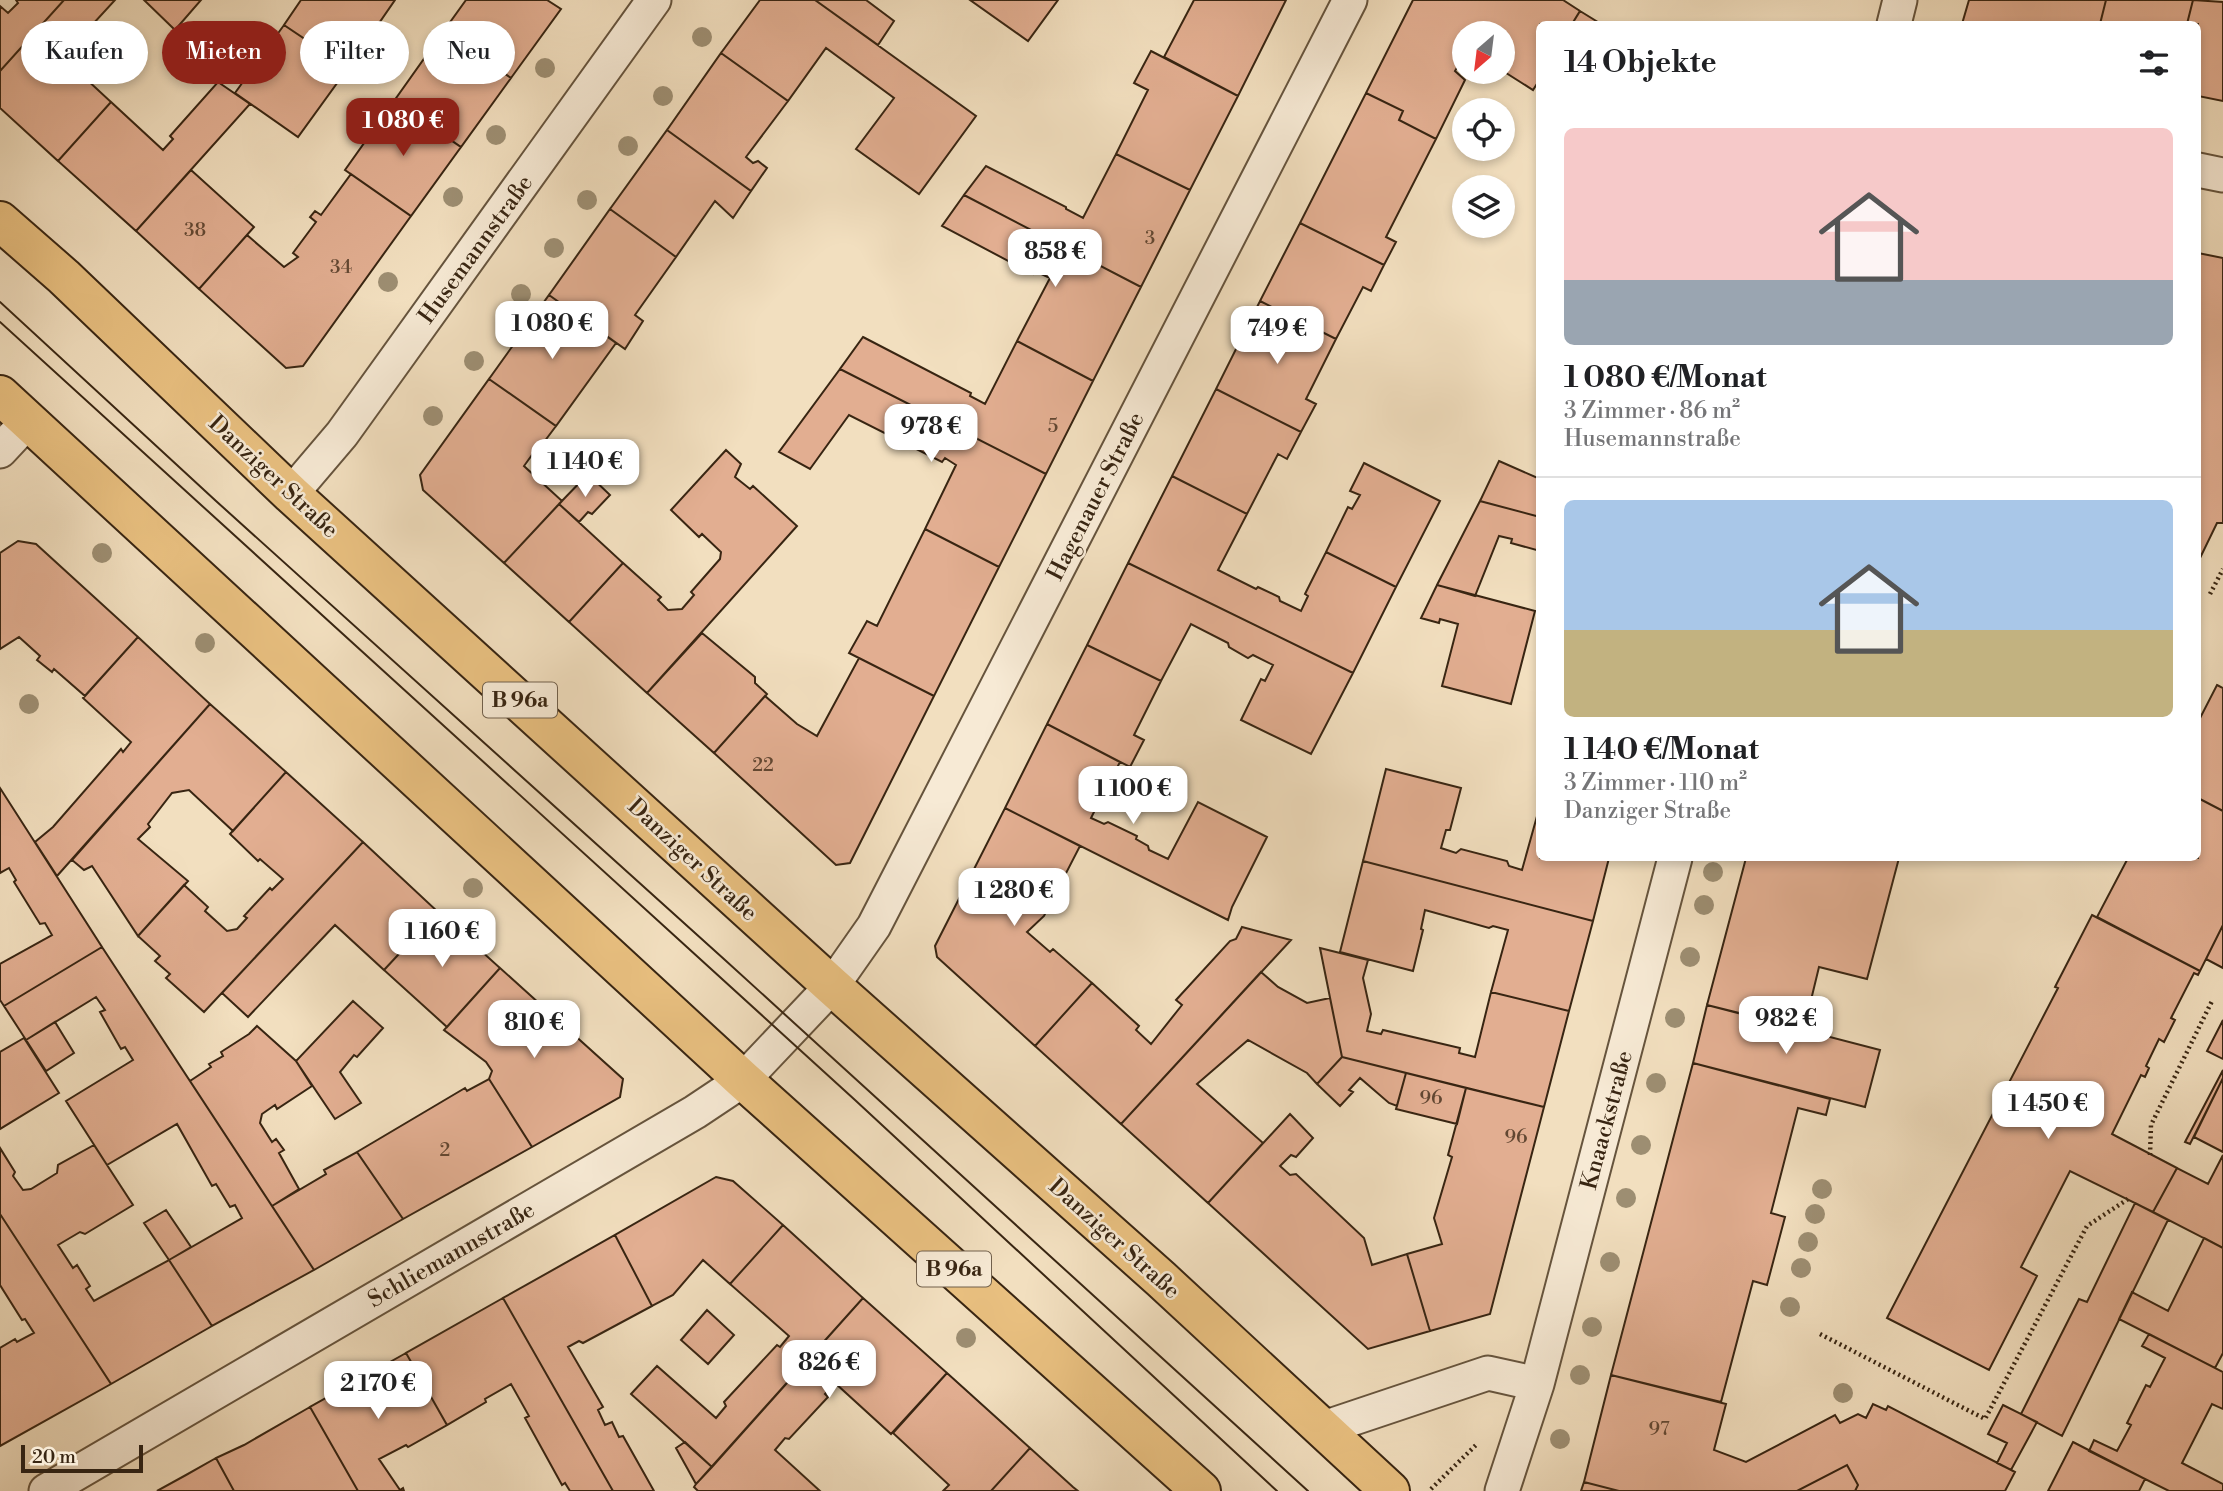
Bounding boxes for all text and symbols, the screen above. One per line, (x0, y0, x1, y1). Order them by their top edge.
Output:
chip: Kaufen (21, 21, 148, 84)
chip: Mieten (162, 21, 286, 84)
chip: Filter (300, 21, 409, 84)
chip: Neu (423, 21, 515, 84)
north arrow (1452, 21, 1516, 84)
map controls (1452, 21, 1515, 238)
text: 14 Objekte (1564, 44, 1717, 82)
icon: filters (2135, 44, 2173, 82)
button: locate (1452, 98, 1515, 161)
pin: 1 080 € (338, 99, 468, 158)
text: 1 080 € (362, 107, 444, 135)
street label: Husemannstraße (413, 170, 539, 329)
icon: home (1806, 174, 1932, 300)
button: layers (1452, 175, 1515, 238)
house number: 38 (184, 218, 206, 242)
house number: 3 (1145, 226, 1155, 250)
pin: 858 € (1006, 230, 1104, 289)
text: 858 € (1024, 238, 1086, 266)
house number: 34 (330, 255, 352, 279)
pin: 1 080 € (487, 302, 617, 361)
pin: 749 € (1228, 306, 1326, 366)
text: 1 080 € (511, 310, 593, 338)
text: 749 € (1247, 315, 1307, 343)
text: 1 080 €/Monat (1564, 359, 1767, 397)
text: 3 Zimmer · 86 m² (1564, 397, 1740, 425)
pin: 978 € (882, 405, 980, 464)
street label: Hagenauer Straße (1041, 407, 1150, 585)
street label: Danziger Straße (203, 410, 344, 544)
text: 978 € (901, 413, 962, 441)
house number: 5 (1048, 414, 1058, 438)
text: Husemannstraße (1564, 425, 1741, 453)
pin: 1 140 € (520, 440, 650, 499)
text: 1 140 € (547, 448, 623, 476)
icon: home (1806, 546, 1932, 672)
road number: B 96a (483, 682, 557, 718)
text: 1 140 €/Monat (1564, 731, 1759, 769)
house number: 22 (752, 753, 774, 777)
pin: 1 100 € (1068, 766, 1198, 826)
text: 3 Zimmer · 110 m² (1564, 769, 1747, 797)
text: 1 100 € (1094, 775, 1172, 803)
street label: Danziger Straße (622, 793, 763, 927)
text: Danziger Straße (1564, 797, 1731, 825)
pin: 1 280 € (949, 869, 1079, 928)
text: 1 280 € (974, 877, 1054, 905)
pin: 1 160 € (377, 909, 507, 969)
text: 1 160 € (405, 918, 479, 946)
pin: 982 € (1737, 996, 1835, 1056)
pin: 810 € (485, 1000, 583, 1060)
text: 982 € (1755, 1005, 1817, 1033)
text: 810 € (504, 1009, 564, 1037)
street label: Knaackstraße (1575, 1048, 1639, 1193)
pin: 1 450 € (1983, 1082, 2113, 1141)
house number: 96 (1419, 1086, 1443, 1110)
text: 1 450 € (2008, 1090, 2088, 1118)
house number: 96 (1504, 1125, 1528, 1149)
house number: 2 (440, 1138, 450, 1162)
street label: Danziger Straße (1043, 1172, 1186, 1305)
street label: Schliemannstraße (363, 1196, 540, 1314)
road number: B 96a (917, 1252, 991, 1286)
pin: 826 € (780, 1340, 878, 1400)
text: 826 € (798, 1349, 860, 1377)
pin: 2 170 € (313, 1362, 443, 1421)
text: 2 170 € (340, 1370, 416, 1398)
house number: 97 (1648, 1417, 1670, 1441)
scale bar (21, 1442, 144, 1474)
text: 20 m (32, 1445, 76, 1469)

